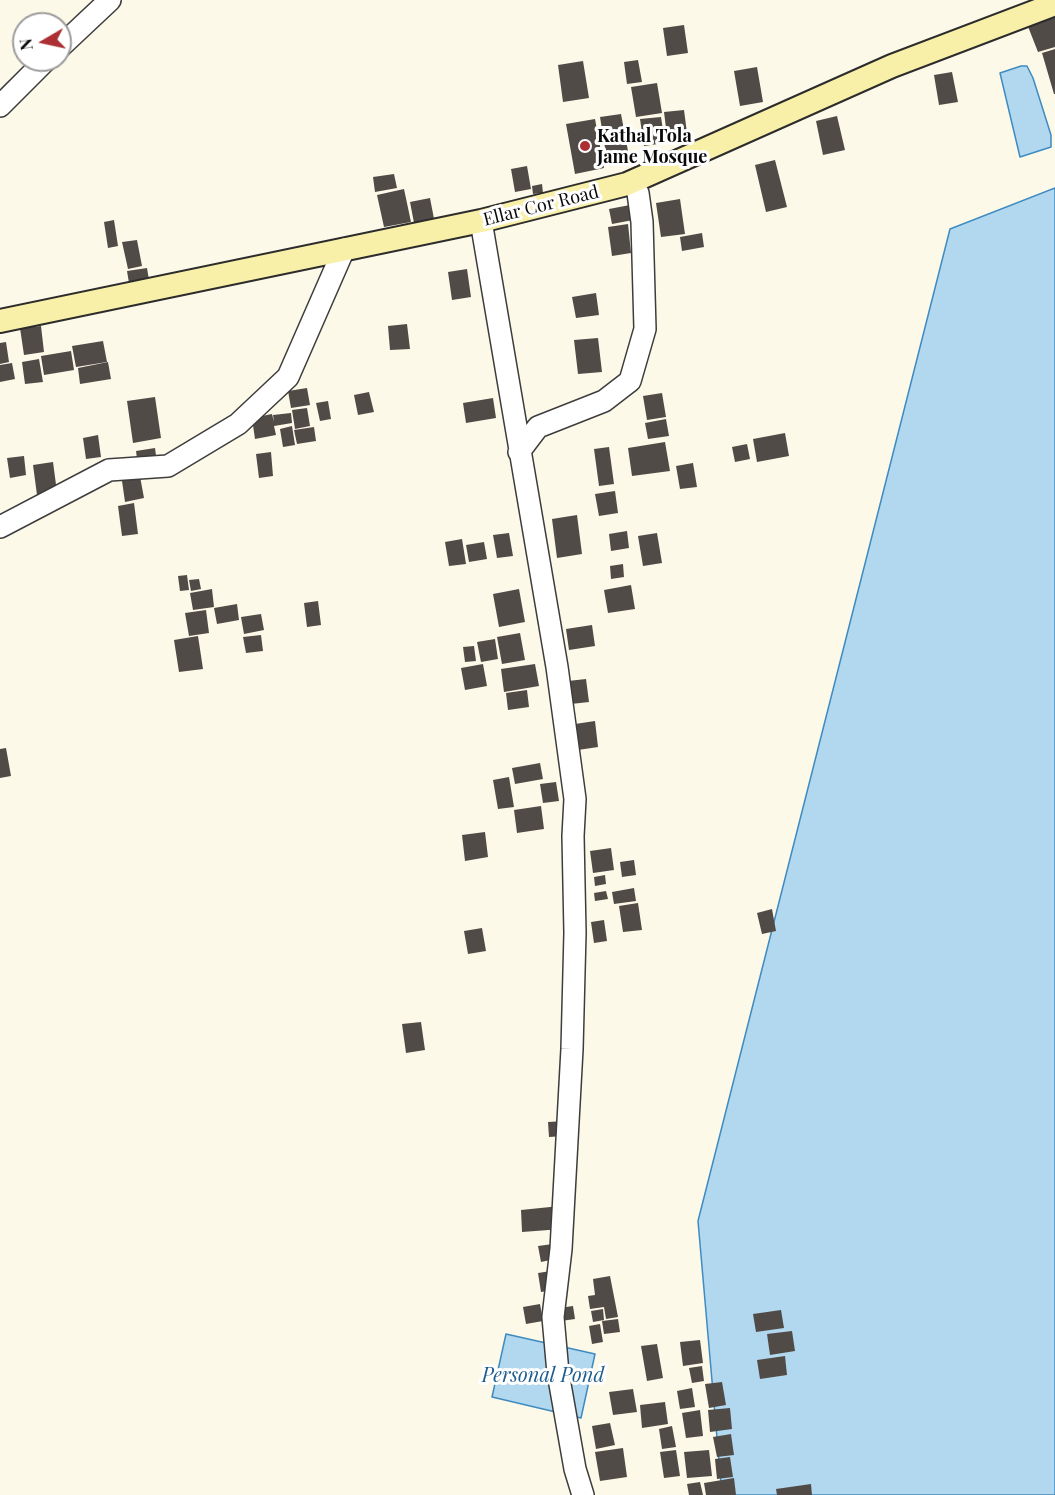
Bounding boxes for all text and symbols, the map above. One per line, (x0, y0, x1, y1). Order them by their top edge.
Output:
north arrow (12, 12, 72, 72)
text: N (14, 37, 37, 52)
place label: Kathal Tola Jame Mosque (597, 125, 707, 168)
marker: Kathal Tola Jame Mosque (578, 139, 592, 153)
street label: Ellar Cor Road (481, 181, 601, 231)
water label: Personal Pond (482, 1364, 604, 1388)

